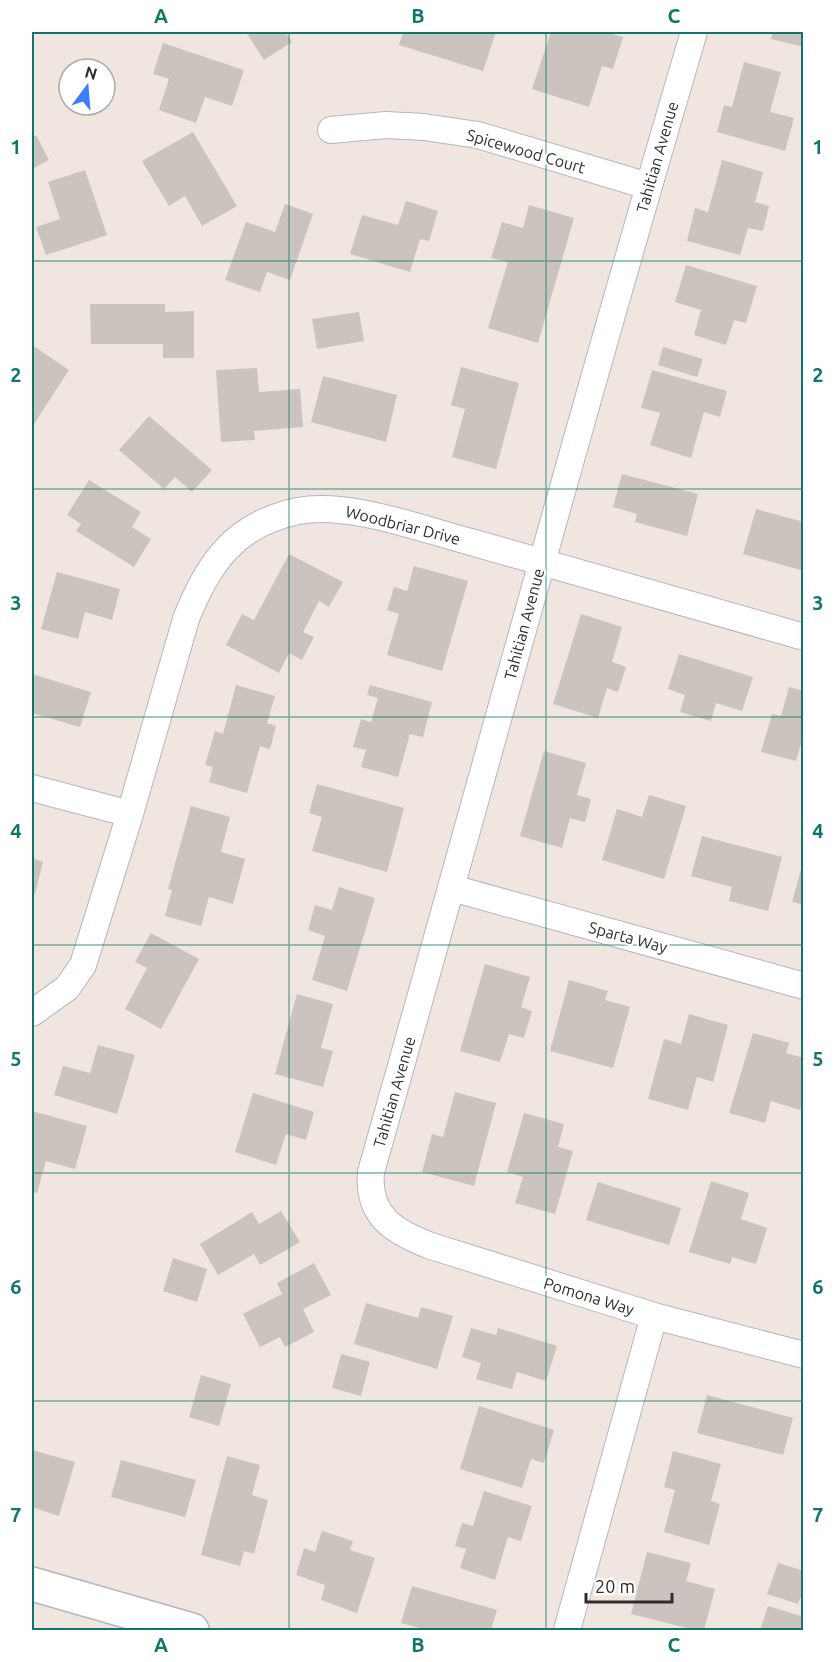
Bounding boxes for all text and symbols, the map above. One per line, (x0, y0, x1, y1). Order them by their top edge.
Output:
text: A (154, 4, 168, 27)
text: B (411, 4, 425, 27)
text: C (668, 4, 681, 27)
north arrow (57, 57, 117, 117)
text: N (83, 62, 99, 83)
street label: Tahitian Avenue (633, 99, 681, 215)
street label: Spicewood Court (465, 125, 588, 177)
text: 1 (10, 135, 22, 158)
text: 1 (812, 135, 824, 158)
text: 2 (10, 363, 22, 386)
text: 2 (812, 363, 824, 386)
street label: Woodbriar Drive (344, 502, 462, 548)
street label: Tahitian Avenue (500, 566, 548, 682)
text: 3 (10, 591, 22, 614)
text: 3 (812, 591, 824, 614)
text: 4 (10, 819, 22, 842)
text: 4 (812, 819, 824, 842)
street label: Sparta Way (587, 918, 670, 956)
street label: Tahitian Avenue (370, 1034, 418, 1150)
text: 5 (10, 1047, 22, 1070)
text: 5 (812, 1047, 824, 1070)
street label: Pomona Way (542, 1274, 637, 1318)
text: 6 (10, 1275, 22, 1298)
text: 6 (812, 1275, 824, 1298)
text: 7 (10, 1503, 22, 1526)
text: 7 (812, 1503, 824, 1526)
scale bar (586, 1566, 672, 1604)
text: 20 m (595, 1576, 635, 1596)
text: A (154, 1633, 168, 1656)
text: B (411, 1633, 425, 1656)
text: C (668, 1633, 681, 1656)

